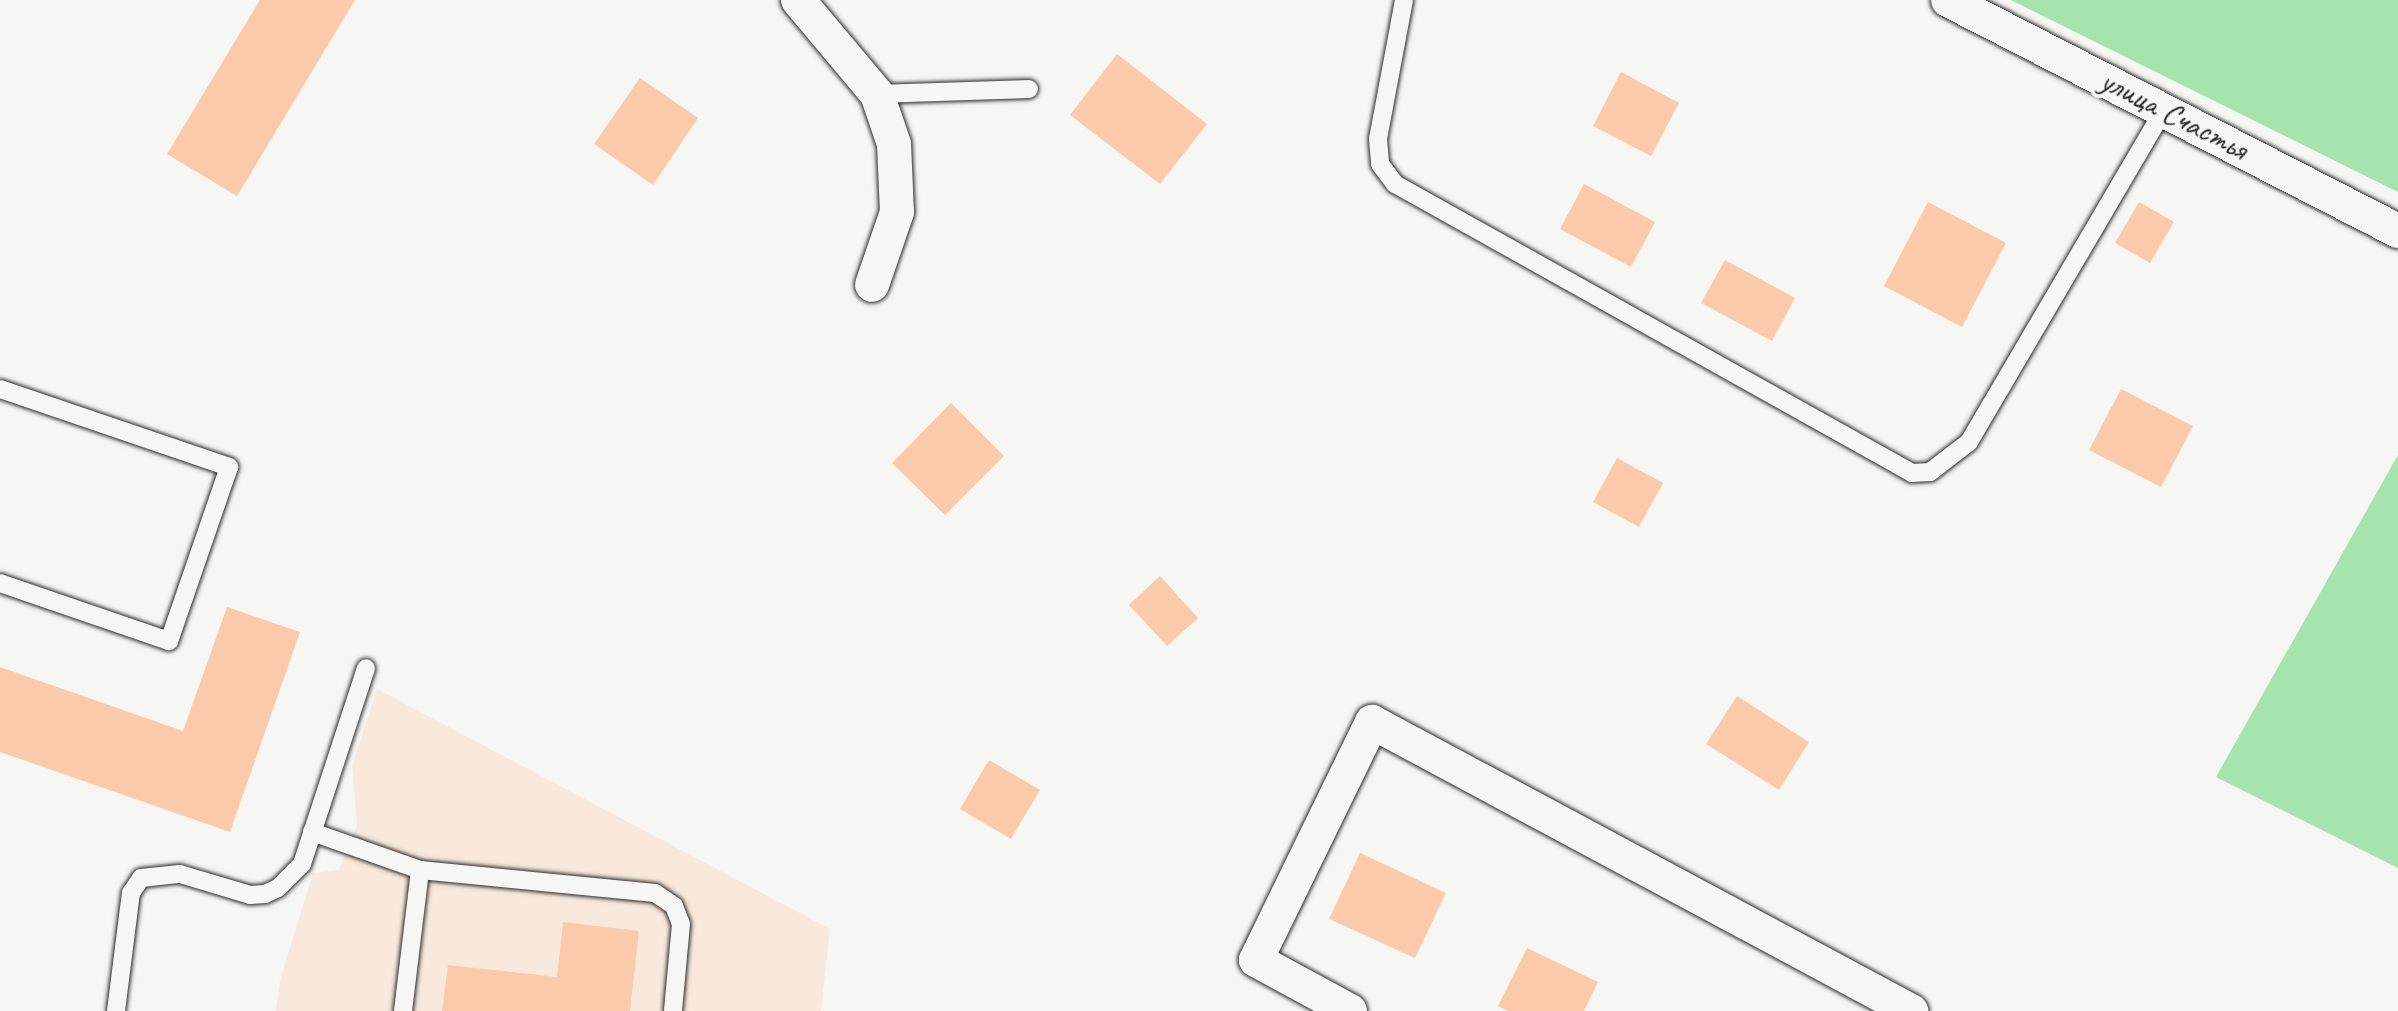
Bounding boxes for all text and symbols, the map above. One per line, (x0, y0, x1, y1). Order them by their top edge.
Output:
street label: улица Счастья (2095, 62, 2253, 168)

